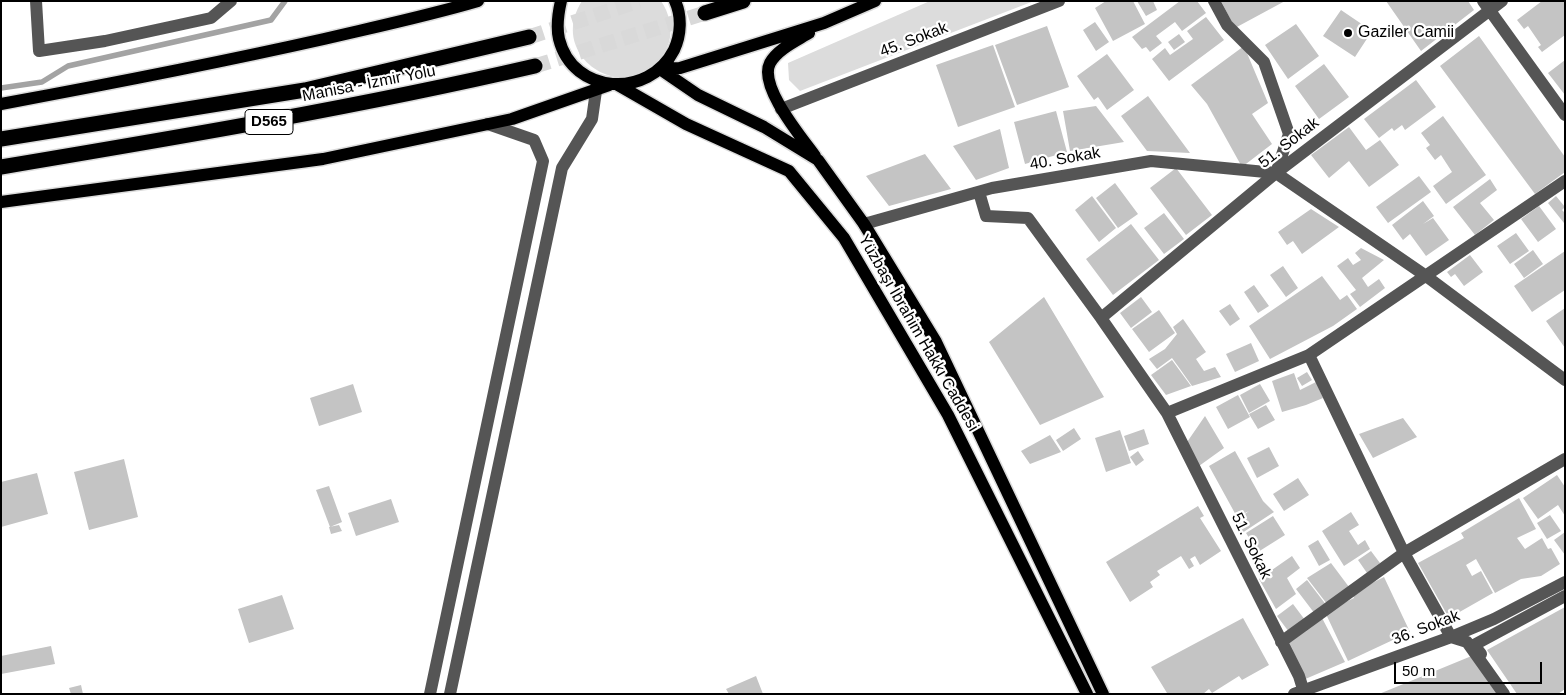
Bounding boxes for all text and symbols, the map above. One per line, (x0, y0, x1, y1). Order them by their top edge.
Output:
street label: 45. Sokak (877, 18, 951, 62)
place label: Gaziler Camii (1358, 23, 1454, 43)
marker: Gaziler Camii (1342, 27, 1354, 39)
street label: Manisa - İzmir Yolu (301, 62, 437, 106)
road number: D565 (245, 110, 293, 134)
street label: 51. Sokak (1255, 114, 1323, 172)
street label: 40. Sokak (1028, 143, 1102, 175)
street label: Yüzbaşı İbrahim Hakkı Caddesi (854, 231, 982, 435)
street label: 51. Sokak (1227, 510, 1275, 582)
street label: 36. Sokak (1389, 606, 1463, 650)
scale bar (1396, 652, 1544, 684)
text: 50 m (1402, 662, 1435, 679)

